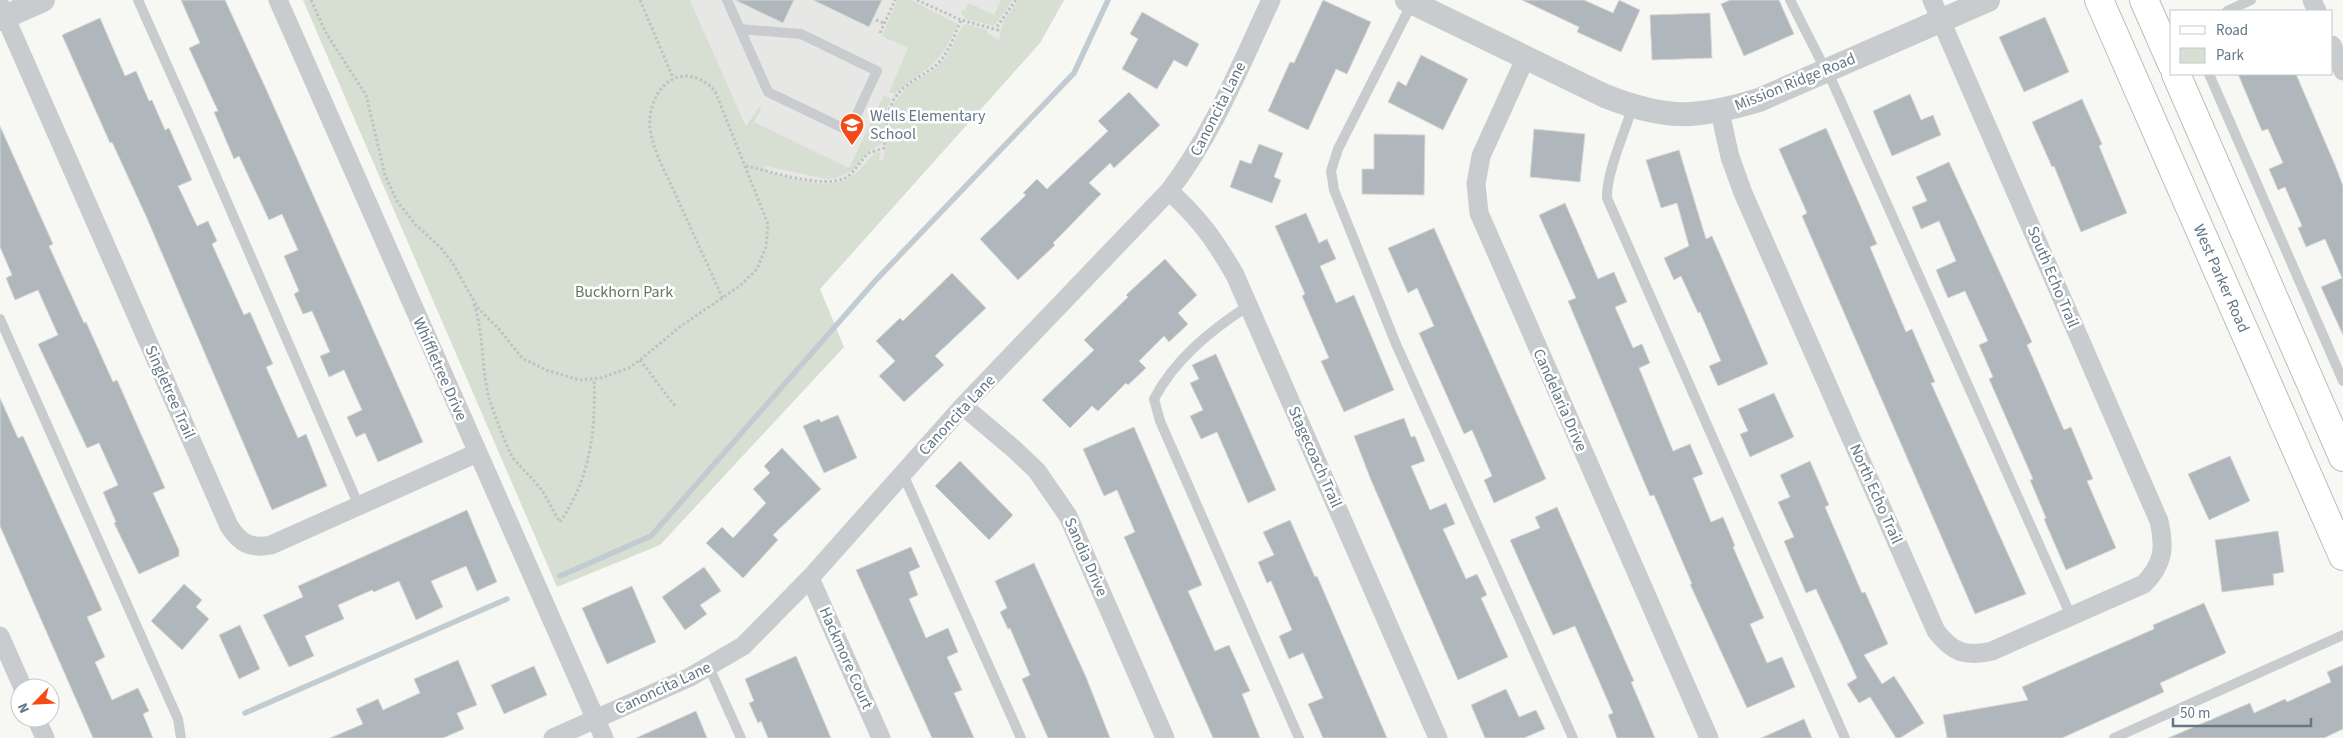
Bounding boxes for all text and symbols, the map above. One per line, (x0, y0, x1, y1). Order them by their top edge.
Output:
legend (2170, 10, 2333, 75)
text: Road (2216, 20, 2248, 41)
text: Park (2216, 45, 2245, 66)
street label: Mission Ridge Road (1731, 48, 1859, 116)
street label: Canoncita Lane (1185, 58, 1251, 160)
place label: Wells Elementary School (870, 105, 986, 145)
school or university icon: Wells Elementary School (839, 112, 865, 146)
street label: West Parker Road (2188, 221, 2255, 336)
street label: South Echo Trail (2022, 223, 2084, 331)
park label: Buckhorn Park (575, 281, 673, 303)
street label: Whiffletree Drive (407, 314, 473, 424)
street label: Singletree Trail (140, 342, 200, 442)
street label: Candelaria Drive (1528, 345, 1593, 455)
street label: Canoncita Lane (914, 370, 1000, 460)
street label: Stagecoach Trail (1283, 403, 1347, 511)
street label: North Echo Trail (1844, 441, 1908, 547)
street label: Sandia Drive (1059, 514, 1113, 600)
street label: Hackmore Court (814, 603, 879, 713)
street label: Canoncita Lane (611, 656, 715, 720)
north arrow (10, 678, 60, 728)
scale bar (2173, 696, 2310, 728)
text: N (13, 700, 35, 716)
text: 50 m (2180, 703, 2210, 724)

